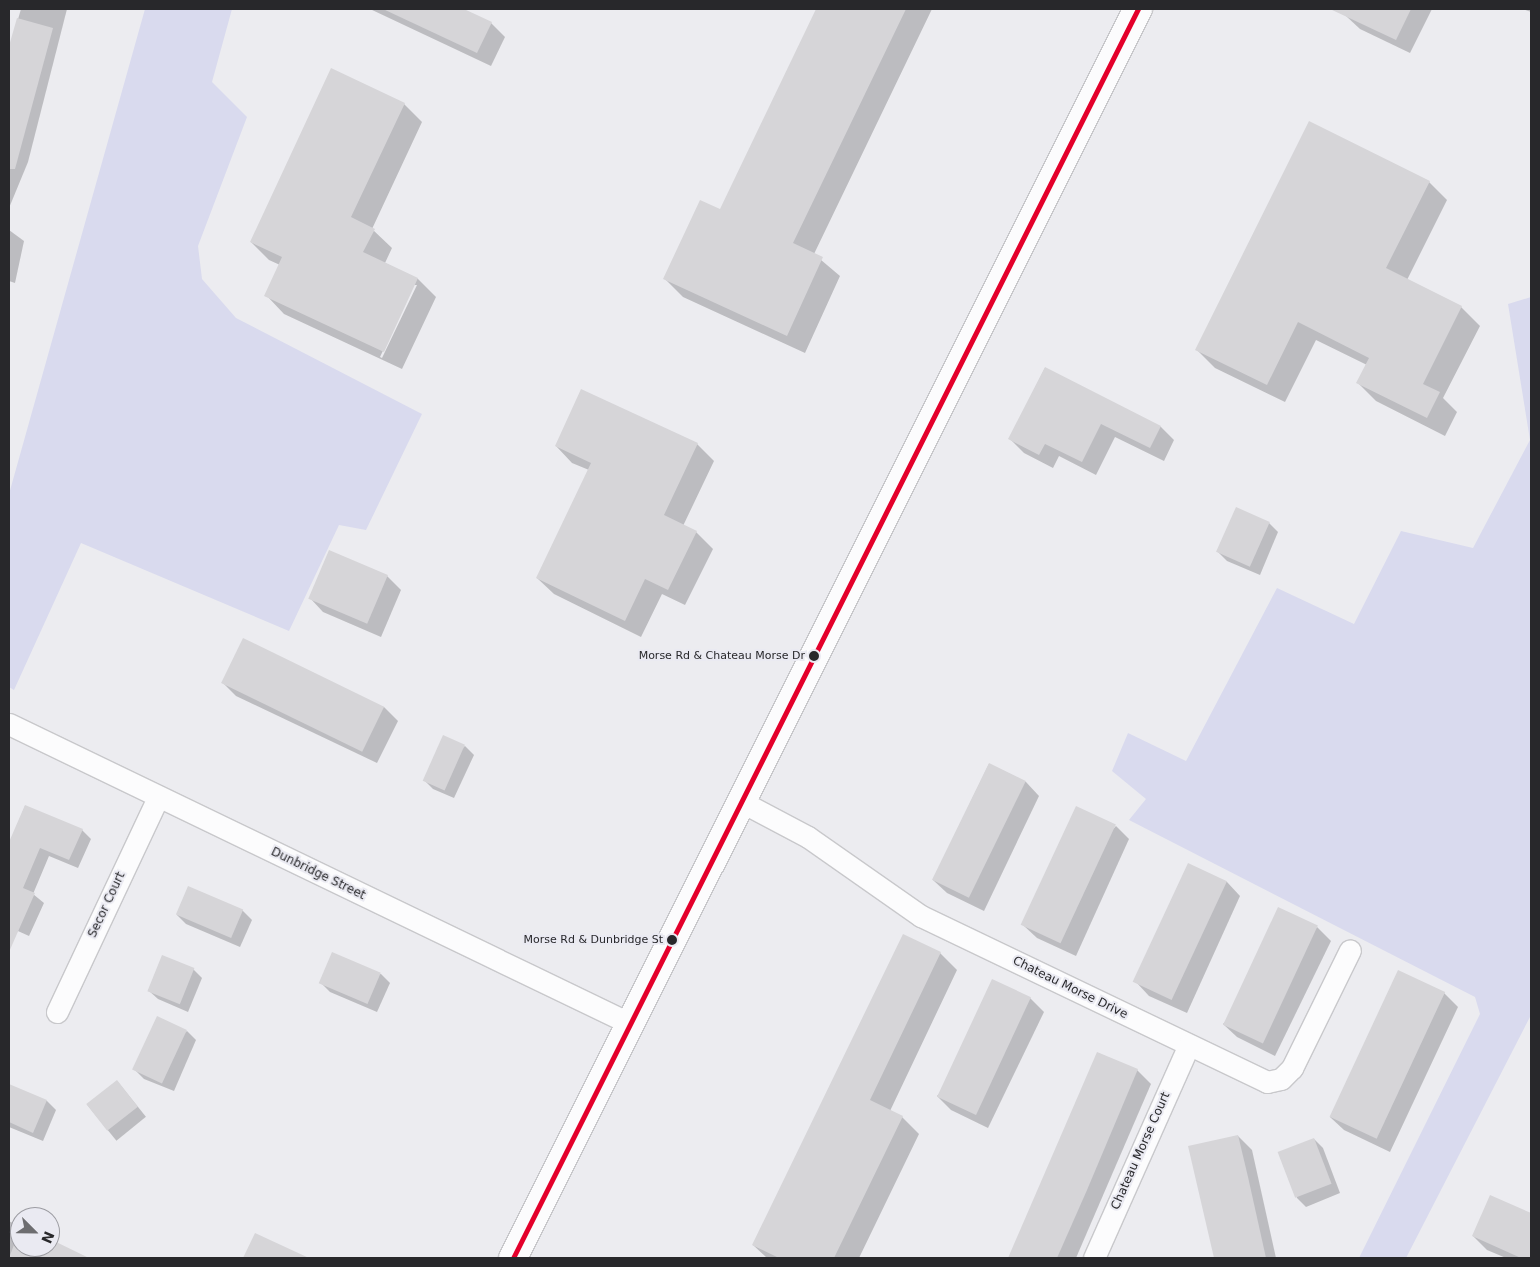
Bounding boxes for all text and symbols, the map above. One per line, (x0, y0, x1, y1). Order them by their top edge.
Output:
place label: Morse Rd & Chateau Morse Dr (639, 649, 805, 663)
marker: Morse Rd & Chateau Morse Dr (809, 651, 819, 661)
street label: Dunbridge Street (268, 845, 368, 903)
street label: Secor Court (86, 870, 128, 940)
place label: Morse Rd & Dunbridge St (524, 933, 663, 947)
marker: Morse Rd & Dunbridge St (667, 935, 677, 945)
street label: Chateau Morse Drive (1010, 954, 1130, 1022)
street label: Chateau Morse Court (1109, 1090, 1173, 1212)
north arrow (10, 1207, 60, 1257)
text: N (38, 1229, 58, 1246)

